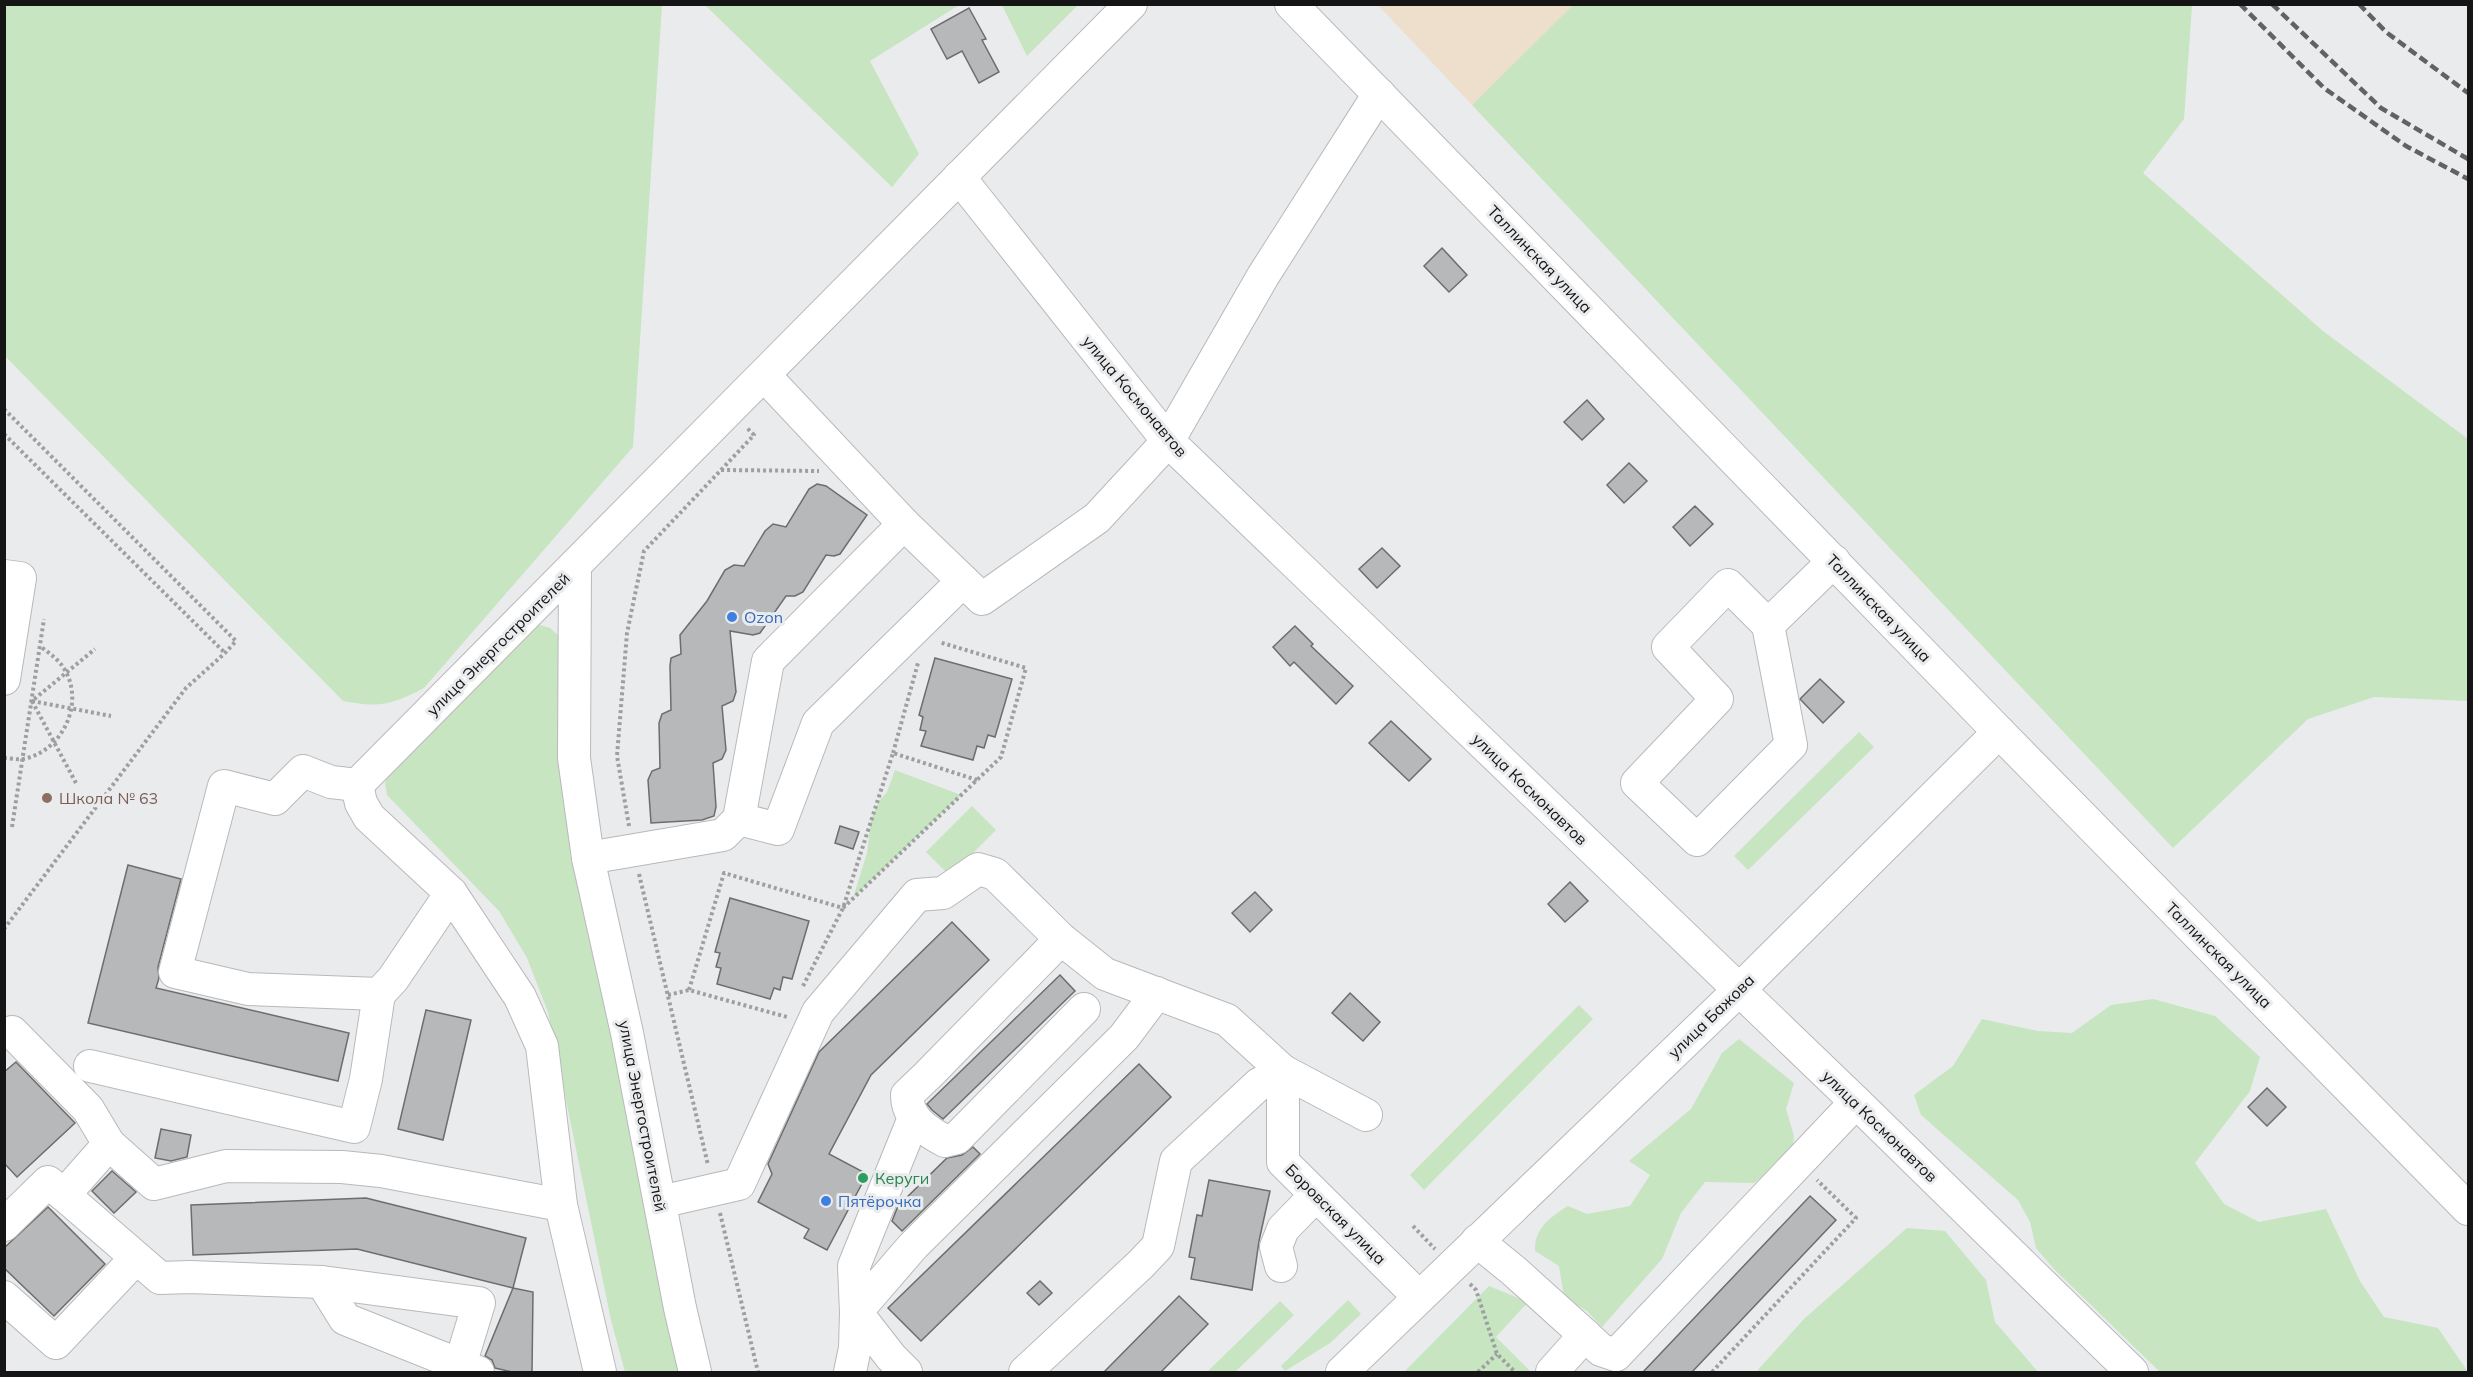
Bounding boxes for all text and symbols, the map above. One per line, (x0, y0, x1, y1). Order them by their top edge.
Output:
street label: Таллинская улица (1483, 201, 1597, 317)
street label: улица Космонавтов (1078, 331, 1192, 461)
street label: Таллинская улица (1822, 550, 1936, 666)
street label: улица Энергостроителей (422, 568, 574, 720)
place label: Ozon (744, 607, 783, 627)
marker: Ozon (725, 610, 739, 624)
street label: улица Космонавтов (1468, 729, 1592, 849)
place label: Школа № 63 (59, 788, 158, 808)
marker: Школа № 63 (40, 791, 54, 805)
street label: Таллинская улица (2162, 898, 2276, 1012)
street label: улица Бажова (1664, 970, 1758, 1062)
street label: улица Энергостроителей (615, 1019, 671, 1213)
street label: улица Космонавтов (1818, 1066, 1942, 1186)
street label: Боровская улица (1281, 1159, 1391, 1269)
place label: Керуги (875, 1168, 929, 1188)
marker: Керуги (856, 1171, 870, 1185)
place label: Пятёрочка (838, 1191, 922, 1211)
marker: Пятёрочка (819, 1194, 833, 1208)

